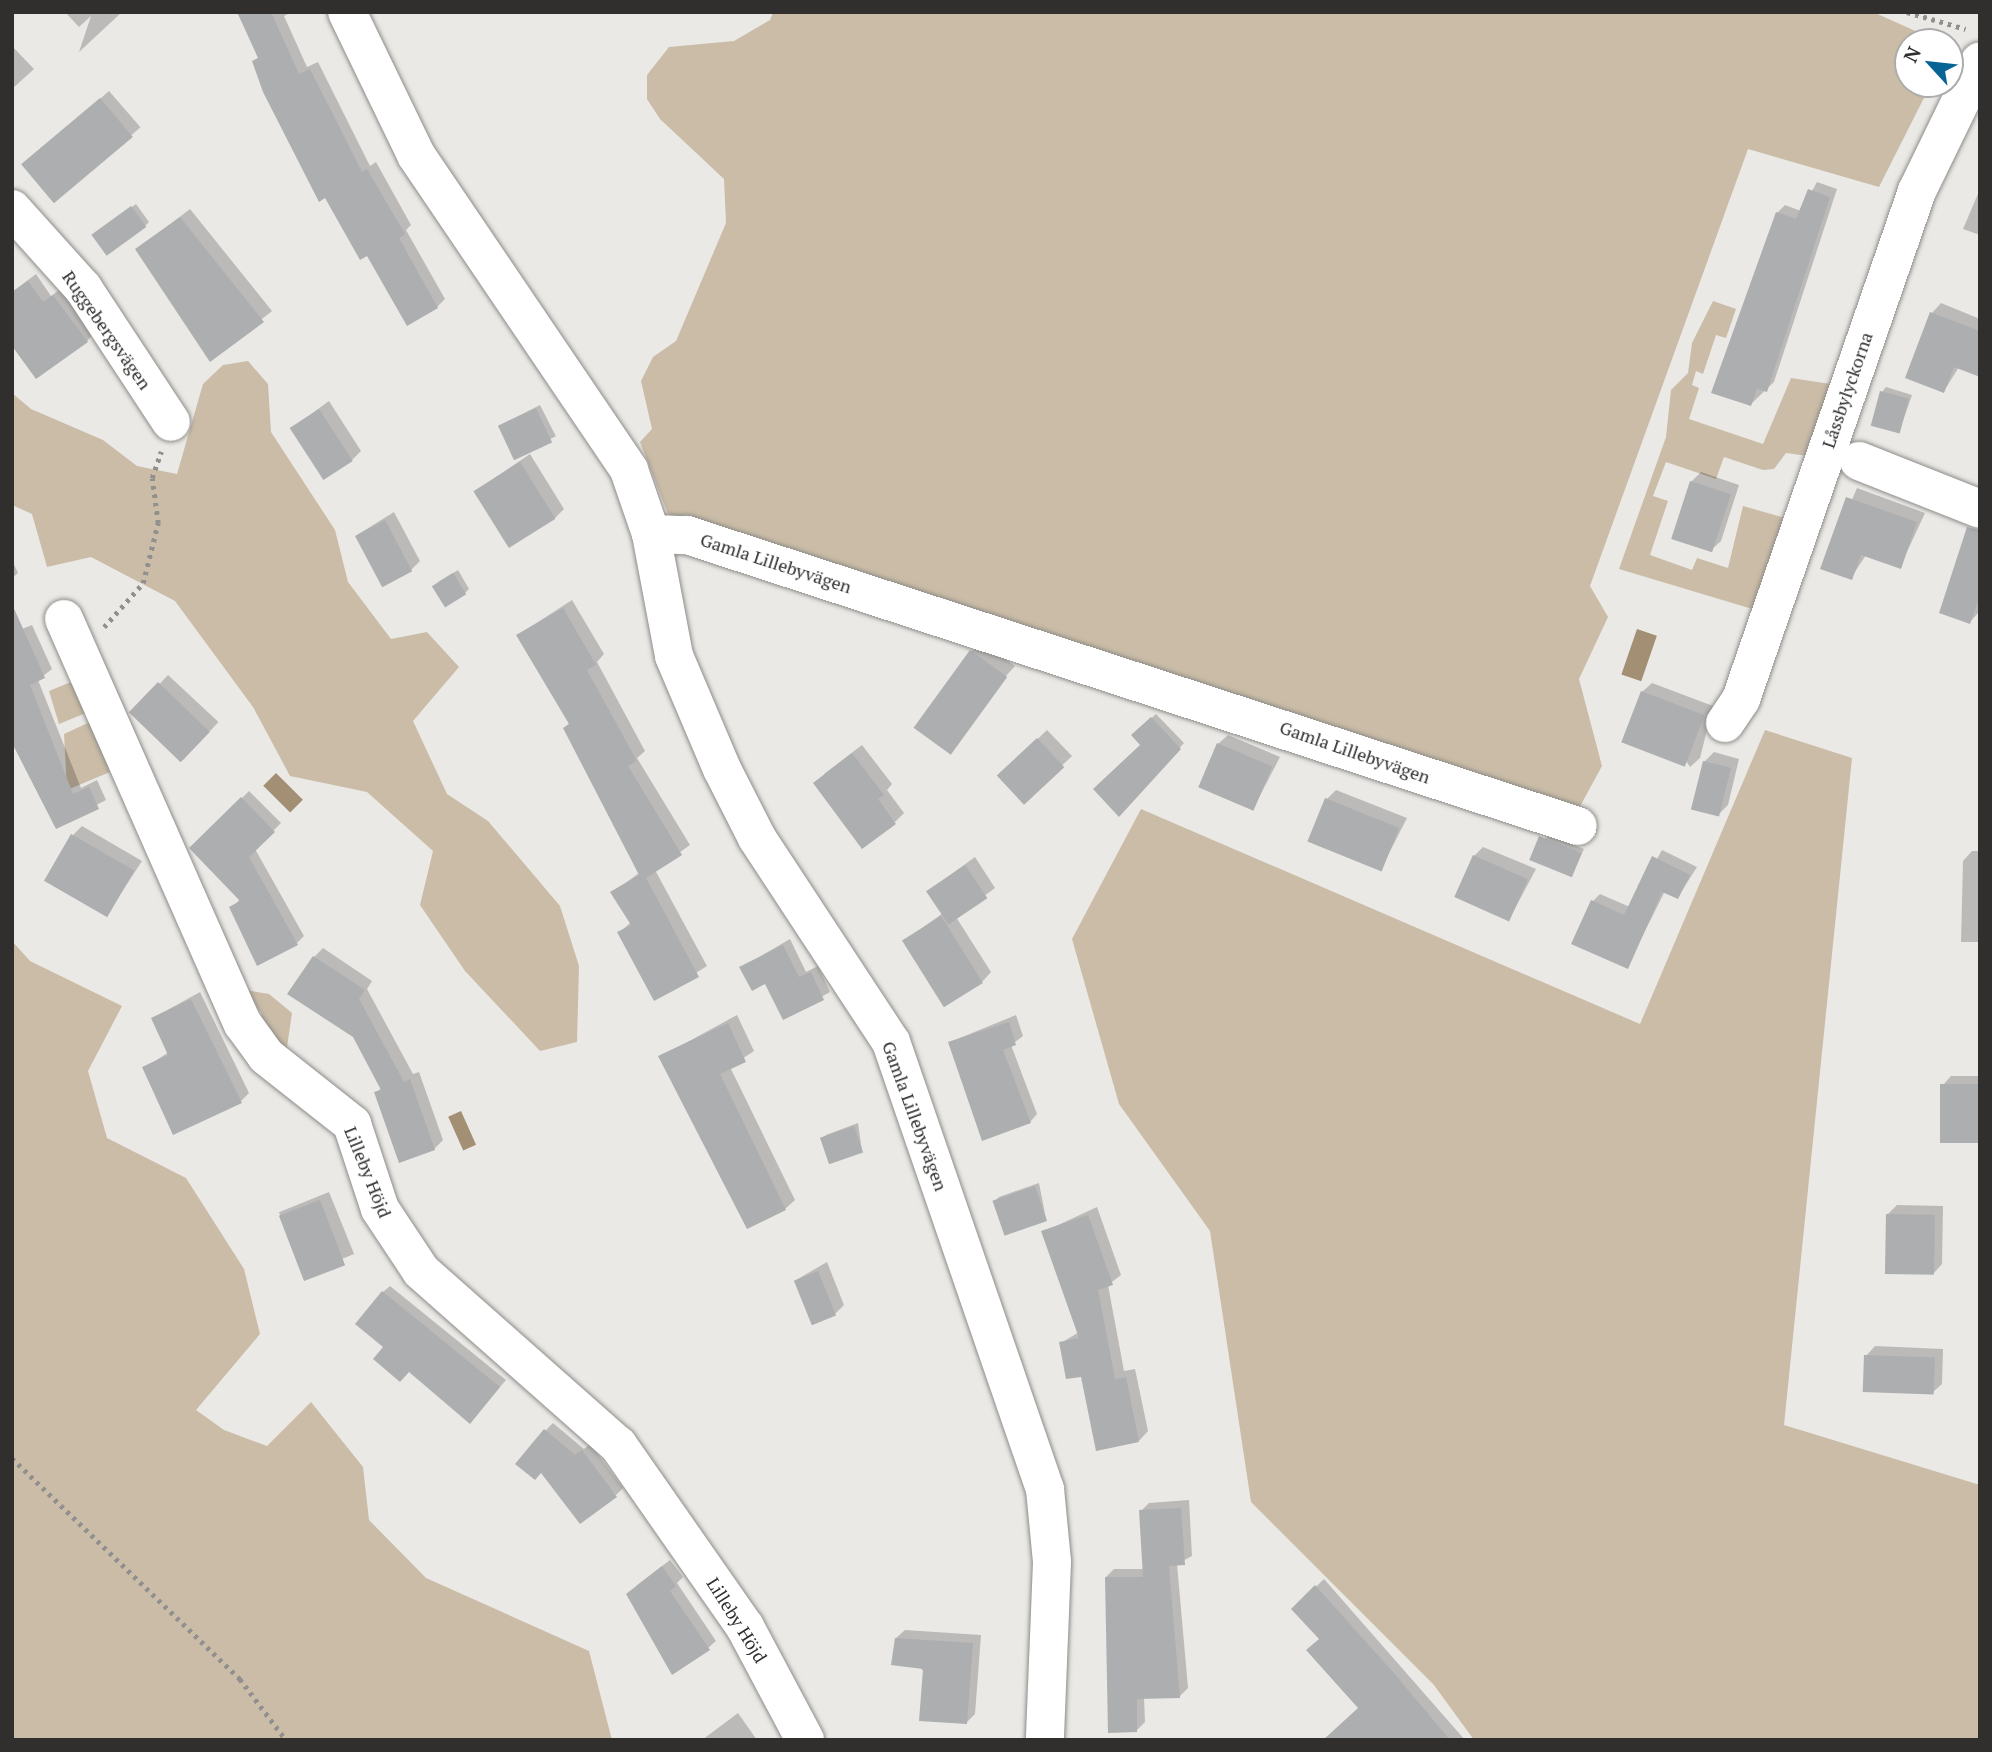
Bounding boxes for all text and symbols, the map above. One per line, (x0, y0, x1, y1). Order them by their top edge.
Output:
north arrow (1894, 28, 1964, 98)
text: N (1897, 42, 1926, 66)
street label: Ruggebergsvägen (58, 266, 156, 394)
street label: Låssbylyckorna (1817, 329, 1877, 451)
street label: Gamla Lillebyvägen (698, 528, 854, 598)
street label: Gamla Lillebyvägen (1277, 716, 1433, 788)
street label: Gamla Lillebyvägen (878, 1038, 952, 1194)
street label: Lilleby Höjd (340, 1123, 396, 1221)
street label: Lilleby Höjd (702, 1573, 772, 1667)

